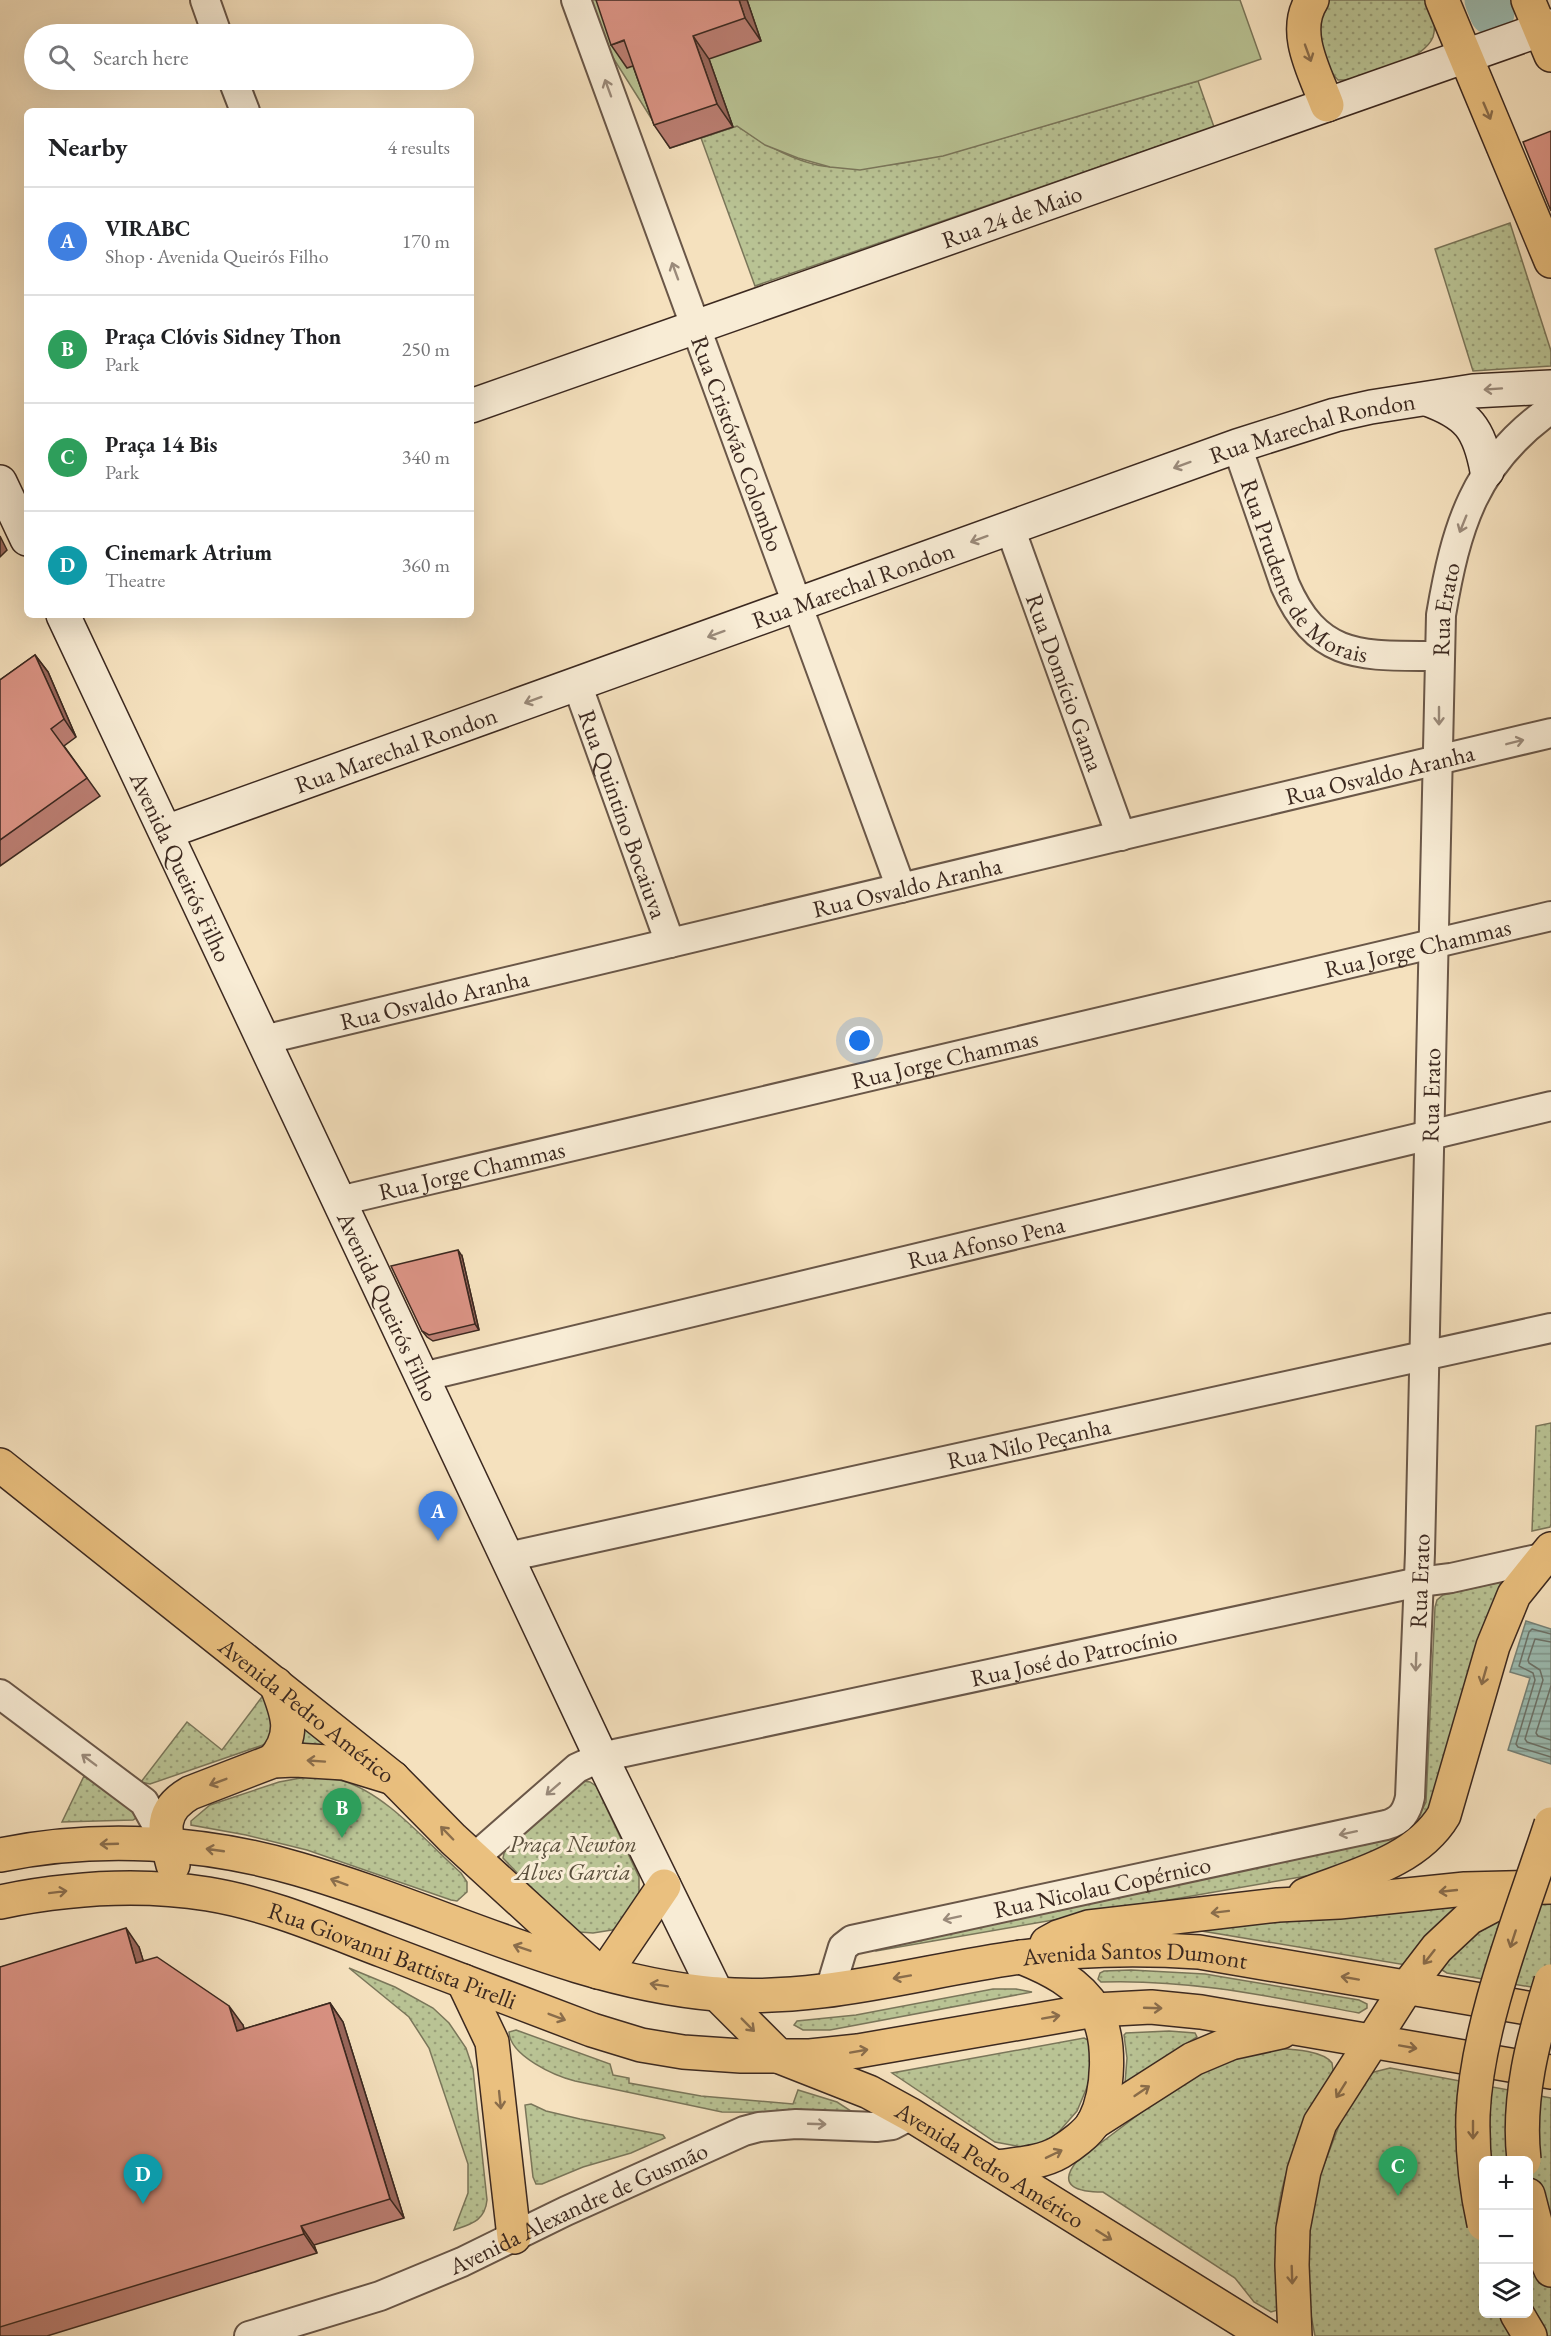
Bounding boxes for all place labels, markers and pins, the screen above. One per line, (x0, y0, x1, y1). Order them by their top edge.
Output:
pin: A (418, 1492, 458, 1541)
pin: B (322, 1788, 362, 1838)
pin: C (1378, 2146, 1418, 2196)
pin: D (124, 2154, 162, 2204)

